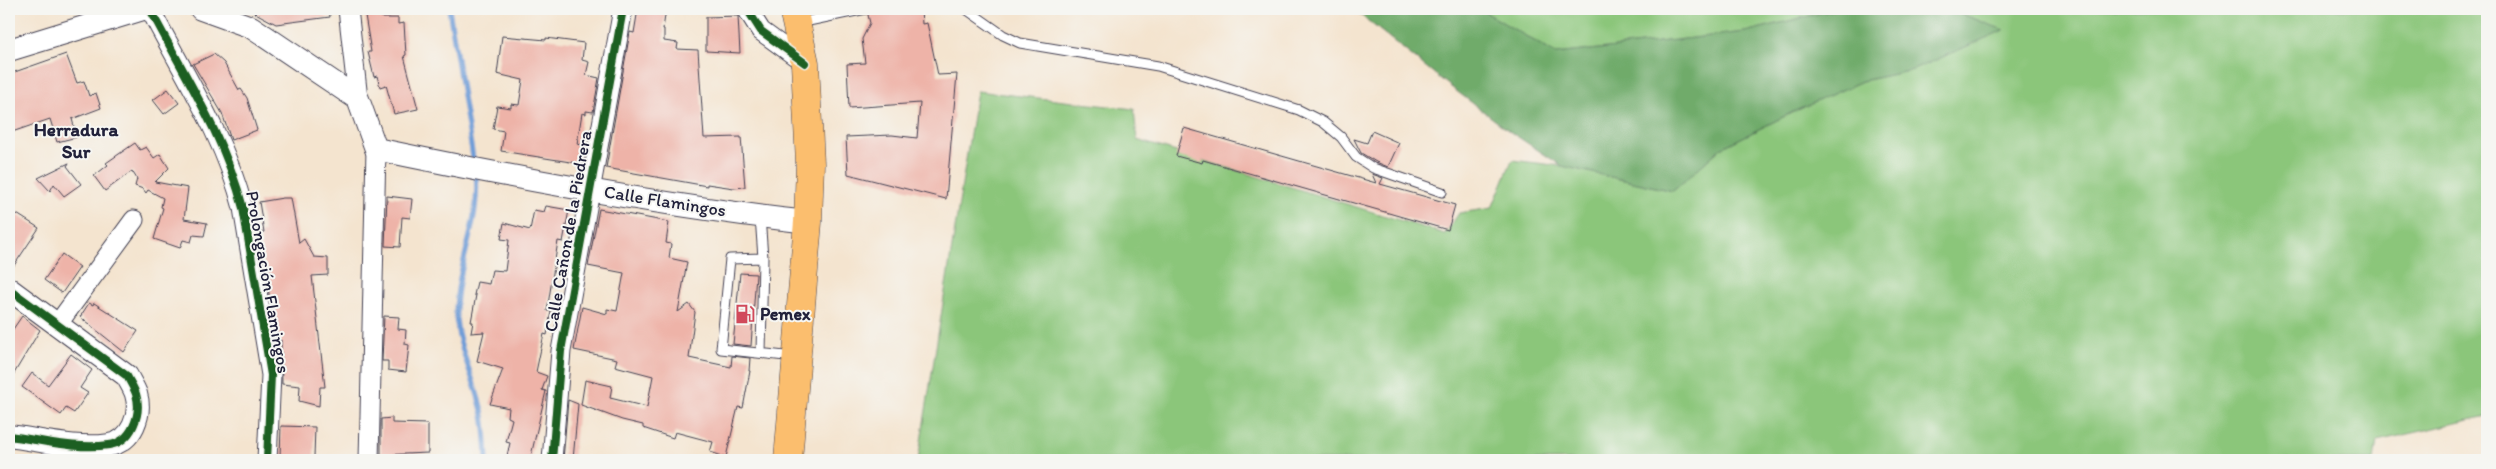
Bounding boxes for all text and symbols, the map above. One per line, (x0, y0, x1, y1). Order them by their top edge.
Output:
district label: Herradura Sur (34, 118, 119, 163)
street label: Calle Cañon de la Piedrera (539, 128, 597, 334)
street label: Calle Flamingos (602, 180, 728, 222)
street label: Prolongación Flamingos (241, 189, 295, 375)
fuel station icon: Pemex (734, 303, 756, 325)
place label: Pemex (760, 303, 811, 325)

